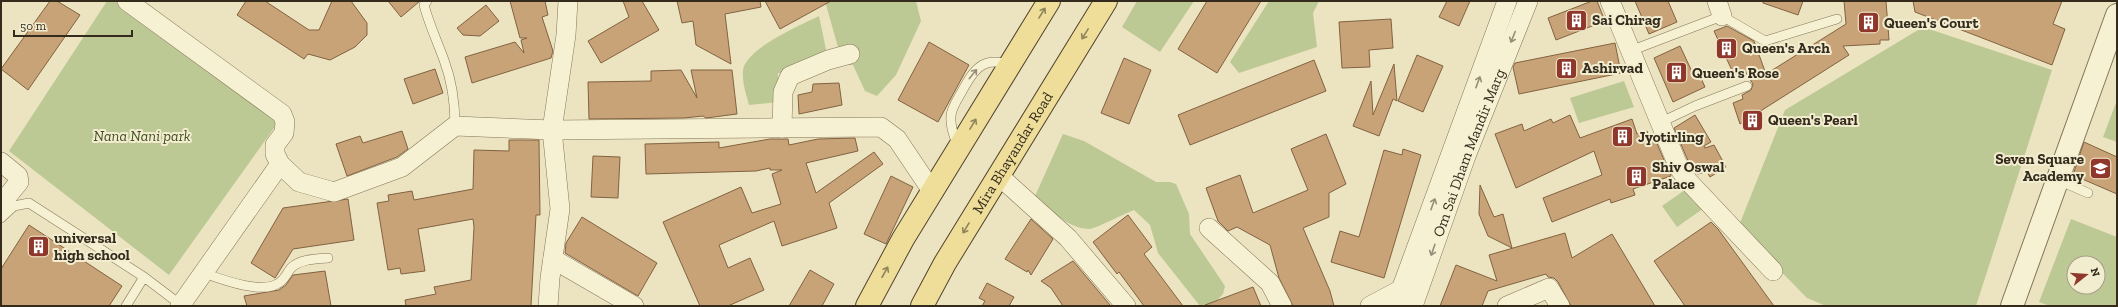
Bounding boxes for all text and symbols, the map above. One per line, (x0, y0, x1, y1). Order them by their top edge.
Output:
one-way arrow (1038, 7, 1046, 19)
building icon: Sai Chirag (1563, 7, 1589, 33)
building icon: Queen's Court (1856, 10, 1882, 36)
place label: Sai Chirag (1592, 11, 1661, 29)
scale bar (14, 12, 132, 38)
place label: Queen's Court (1884, 14, 1979, 32)
text: 50 m (20, 19, 47, 33)
one-way arrow (1081, 28, 1089, 40)
one-way arrow (1509, 31, 1517, 43)
building icon: Queen's Arch (1714, 35, 1740, 61)
place label: Queen's Arch (1742, 39, 1830, 57)
building icon: Ashirvad (1554, 55, 1580, 81)
place label: Ashirvad (1582, 59, 1643, 77)
building icon: Queen's Rose (1663, 60, 1689, 86)
place label: Queen's Rose (1692, 64, 1779, 82)
street label: Om Sai Dham Mandir Marg (1429, 66, 1509, 239)
one-way arrow (969, 68, 978, 79)
one-way arrow (1474, 76, 1482, 88)
street label: Mira Bhayandar Road (968, 88, 1057, 217)
building icon: Queen's Pearl (1739, 107, 1765, 133)
place label: Queen's Pearl (1768, 111, 1858, 129)
one-way arrow (969, 119, 977, 130)
building icon: Jyotirling (1610, 124, 1636, 150)
park label: Nana Nani park (94, 127, 191, 145)
place label: Jyotirling (1638, 128, 1704, 146)
place label: Seven Square Academy (1995, 150, 2084, 185)
school or university icon: Seven Square Academy (2087, 155, 2113, 181)
place label: Shiv Oswal Palace (1652, 158, 1724, 193)
building icon: Shiv Oswal Palace (1624, 163, 1650, 189)
one-way arrow (1430, 198, 1438, 210)
one-way arrow (962, 222, 970, 233)
place label: universal high school (54, 229, 130, 264)
building icon: universal high school (26, 234, 52, 260)
one-way arrow (1428, 244, 1436, 256)
north arrow (2066, 255, 2106, 295)
one-way arrow (882, 266, 890, 278)
text: N (2088, 266, 2103, 279)

